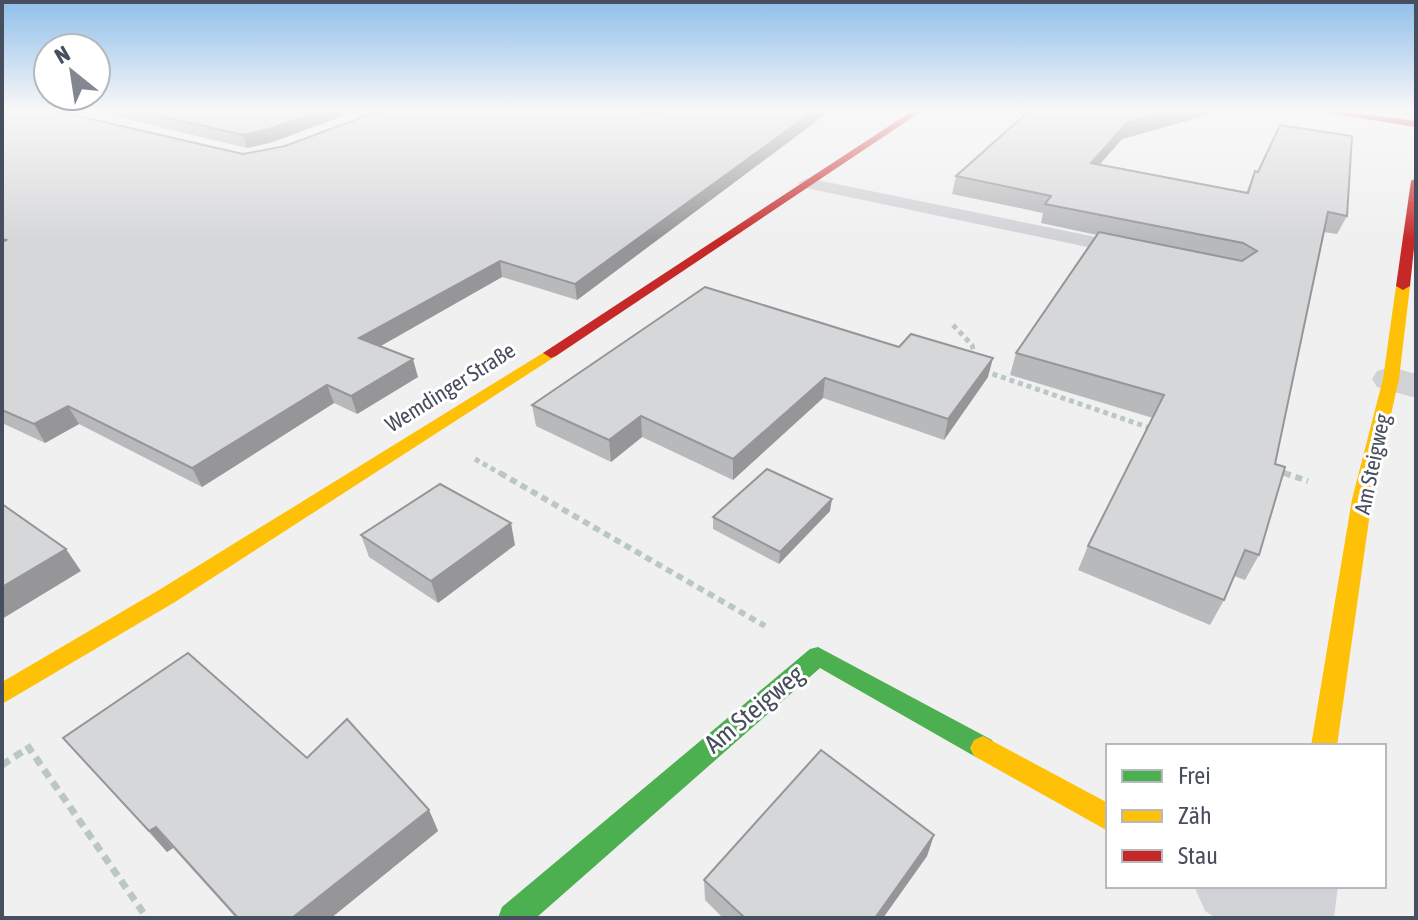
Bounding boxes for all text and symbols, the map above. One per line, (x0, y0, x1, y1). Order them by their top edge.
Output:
north arrow (32, 32, 112, 112)
text: N (50, 40, 74, 69)
street label: Wemdinger Straße (380, 337, 520, 437)
street label: Am Steigweg (1349, 411, 1395, 517)
street label: Am Steigweg (698, 658, 810, 759)
legend (1106, 744, 1386, 888)
text: Frei (1178, 762, 1211, 789)
text: Zäh (1178, 802, 1212, 829)
text: Stau (1178, 842, 1218, 869)

